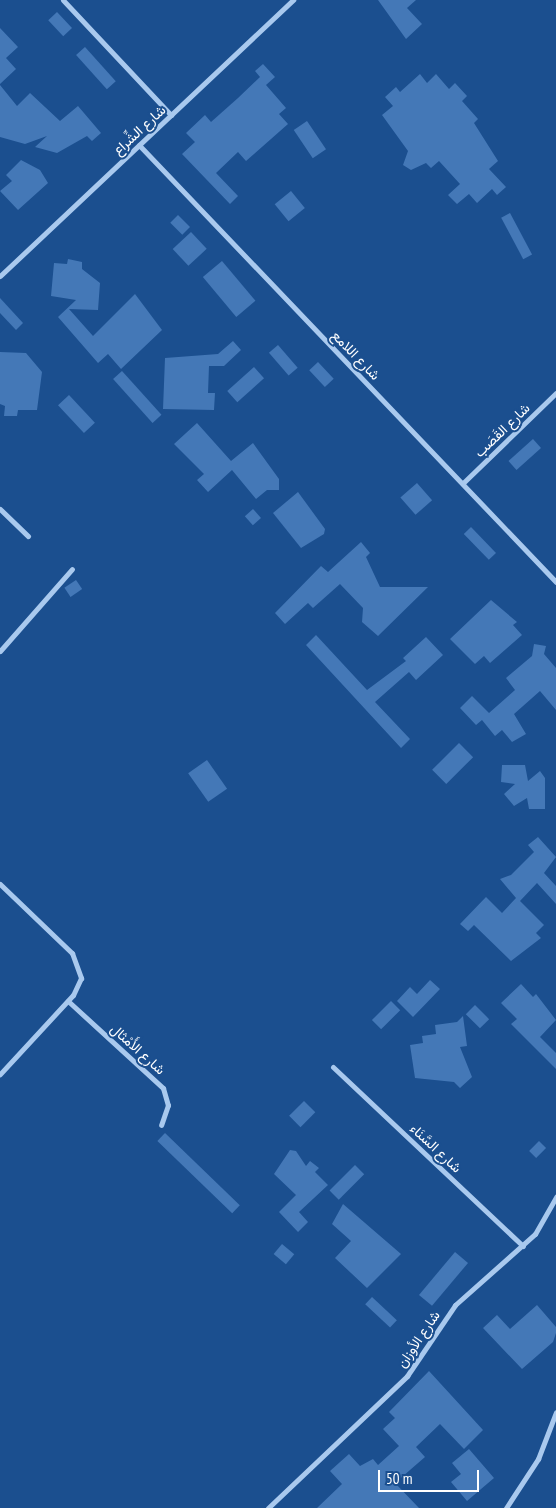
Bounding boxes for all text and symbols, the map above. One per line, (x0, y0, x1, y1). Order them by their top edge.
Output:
street label: شارع الشِّراع (109, 101, 169, 159)
street label: شارع اللامع (328, 327, 384, 383)
street label: شارع القَصَب (471, 399, 533, 461)
street label: شارع الأَمْثال (107, 1020, 169, 1078)
street label: شارع السَّنَاء (407, 1120, 465, 1176)
street label: شارع الأوزان (393, 1307, 443, 1371)
scale bar (381, 1460, 482, 1492)
text: 50 m (386, 1469, 412, 1488)

